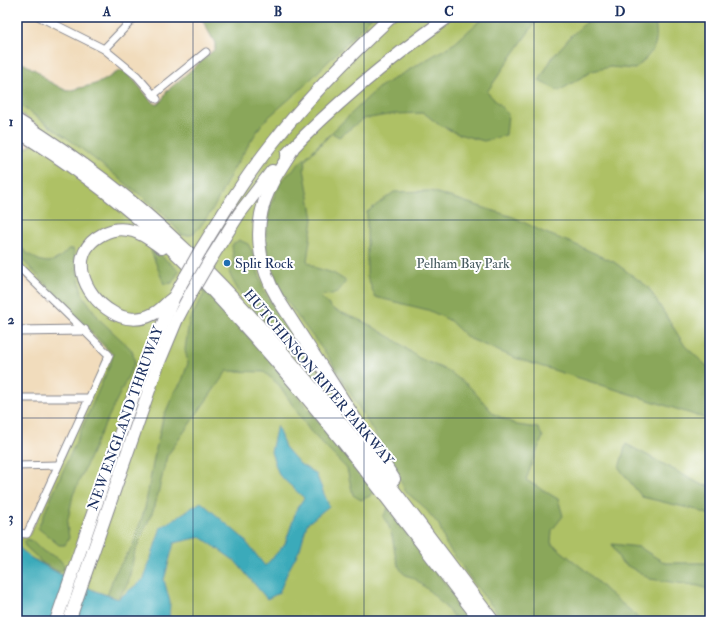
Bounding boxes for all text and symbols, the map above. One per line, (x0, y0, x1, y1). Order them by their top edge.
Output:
text: A (102, 4, 112, 20)
text: B (274, 4, 282, 20)
text: C (444, 4, 454, 20)
text: D (615, 4, 626, 20)
text: 1 (9, 114, 14, 130)
place label: Split Rock (235, 255, 294, 273)
park label: Pelham Bay Park (416, 255, 510, 273)
marker: Split Rock (222, 258, 232, 268)
street label: HUTCHINSON RIVER PARKWAY (240, 286, 397, 469)
text: 2 (8, 312, 15, 328)
street label: NEW ENGLAND THRUWAY (84, 323, 167, 513)
text: 3 (9, 510, 14, 526)

